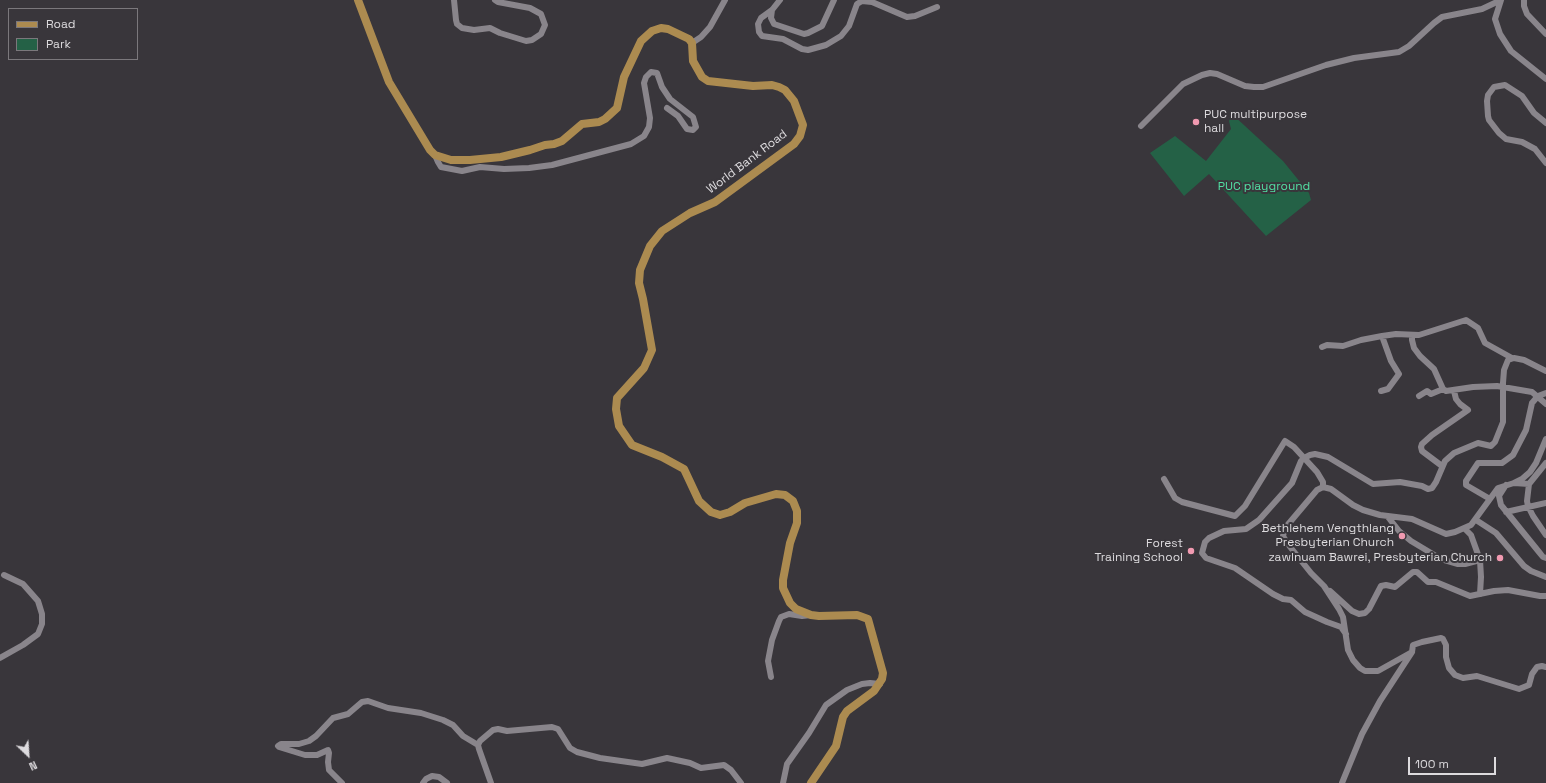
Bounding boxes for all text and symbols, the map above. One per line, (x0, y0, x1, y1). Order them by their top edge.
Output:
legend (8, 8, 138, 60)
text: Road (46, 16, 75, 32)
text: Park (46, 36, 71, 52)
place label: PUC multipurpose hall (1204, 108, 1307, 136)
marker: PUC multipurpose hall (1191, 117, 1201, 127)
street label: World Bank Road (704, 127, 790, 197)
park label: PUC playground (1218, 180, 1310, 194)
place label: Bethlehem Vengthlang Presbyterian Church (1261, 522, 1394, 550)
marker: Bethlehem Vengthlang Presbyterian Church (1397, 531, 1407, 541)
place label: Forest Training School (1095, 537, 1183, 565)
marker: Forest Training School (1186, 546, 1196, 556)
place label: zawlnuam Bawrei, Presbyterian Church (1268, 551, 1492, 565)
marker: zawlnuam Bawrei, Presbyterian Church (1495, 553, 1505, 563)
north arrow (8, 735, 48, 775)
scale bar (1410, 749, 1498, 775)
text: 100 m (1415, 756, 1449, 772)
text: N (27, 758, 39, 774)

